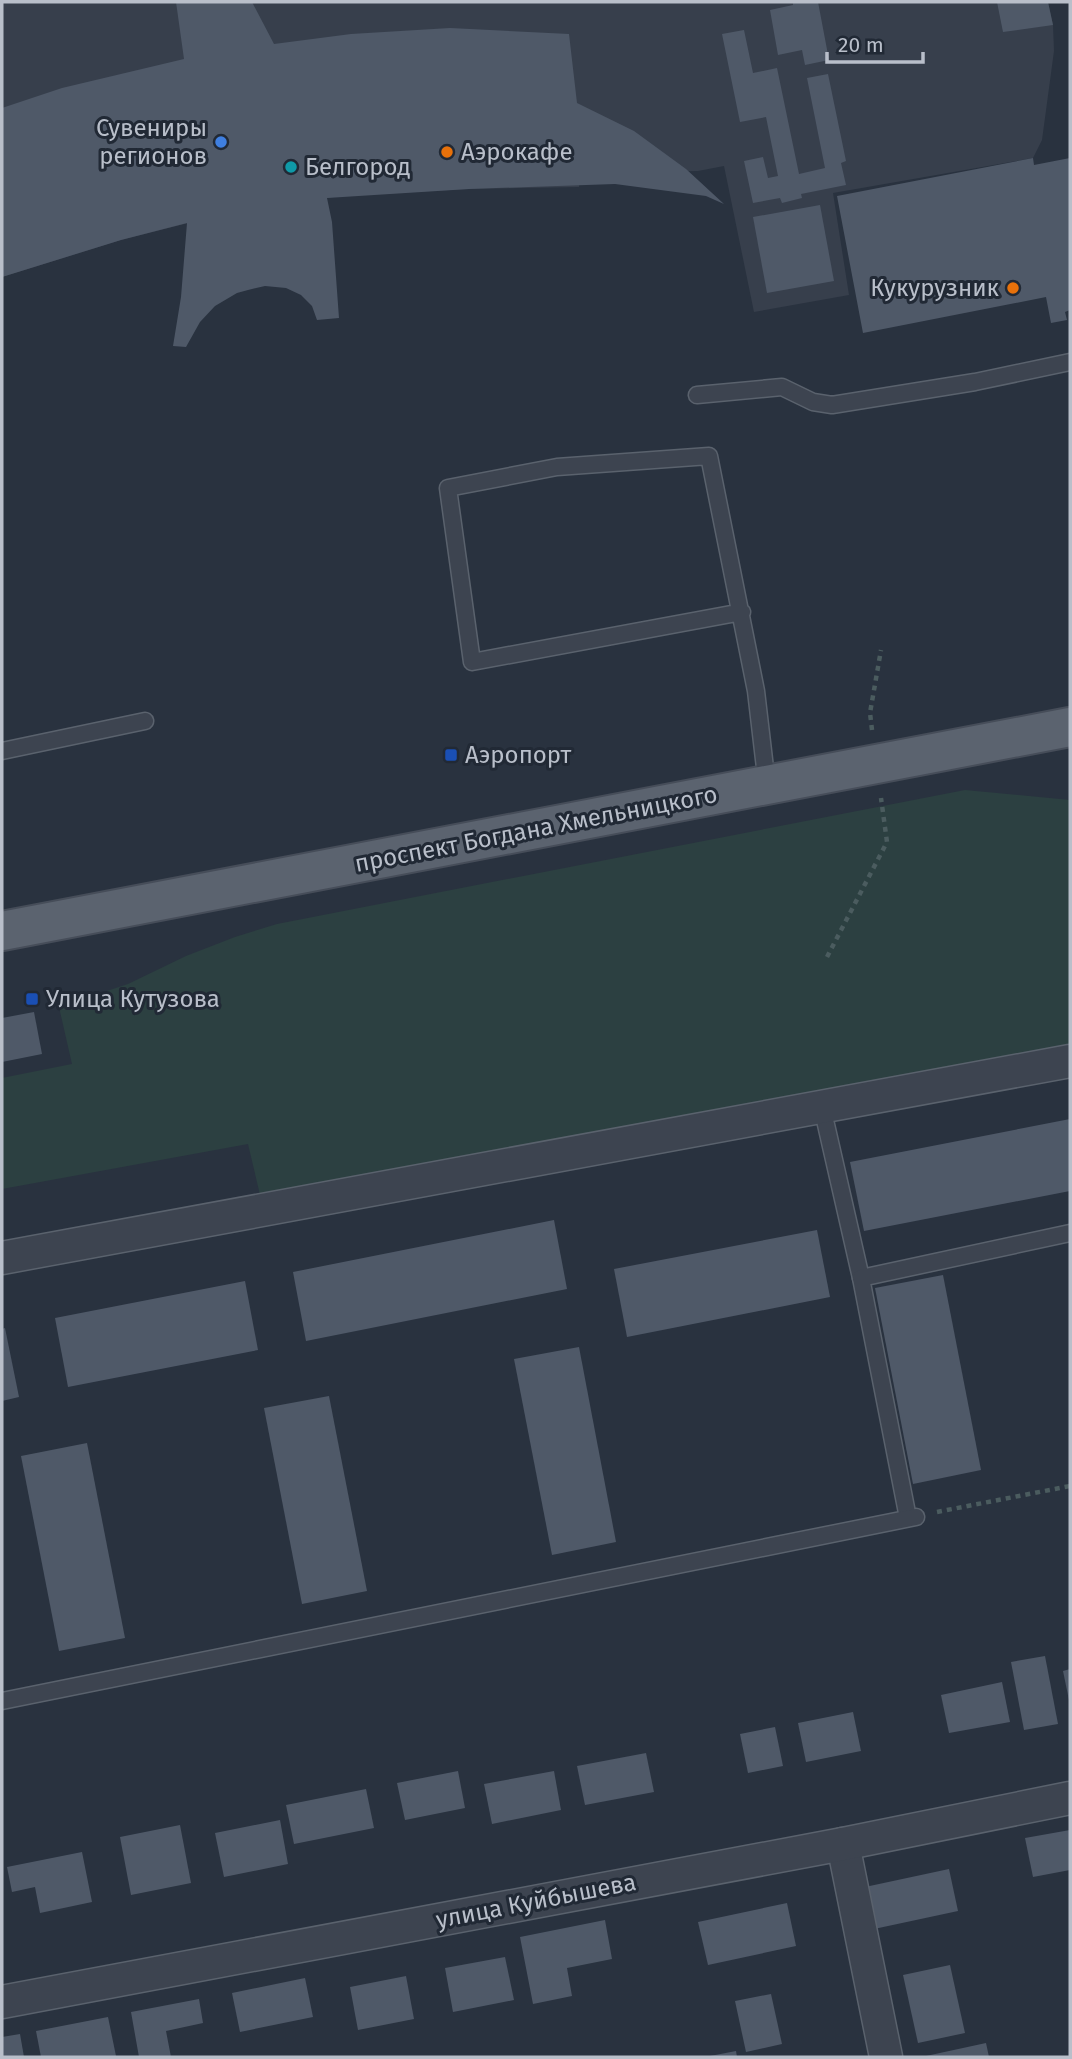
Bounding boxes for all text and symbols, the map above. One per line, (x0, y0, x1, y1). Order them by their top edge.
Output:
scale bar (827, 21, 923, 65)
text: 20 m (838, 32, 884, 58)
place label: Сувениры регионов (96, 114, 207, 170)
marker: Сувениры регионов (213, 134, 229, 150)
place label: Аэрокафе (461, 138, 572, 166)
marker: Аэрокафе (439, 144, 455, 160)
place label: Белгород (305, 153, 411, 181)
marker: Белгород (283, 159, 299, 175)
place label: Кукурузник (870, 274, 1000, 302)
marker: Кукурузник (1005, 280, 1021, 296)
place label: Аэропорт (465, 741, 571, 769)
marker: Аэропорт (443, 747, 459, 763)
street label: проспект Богдана Хмельницкого (352, 780, 720, 878)
place label: Улица Кутузова (46, 985, 220, 1013)
marker: Улица Кутузова (24, 991, 40, 1007)
street label: улица Куйбышева (433, 1868, 639, 1934)

